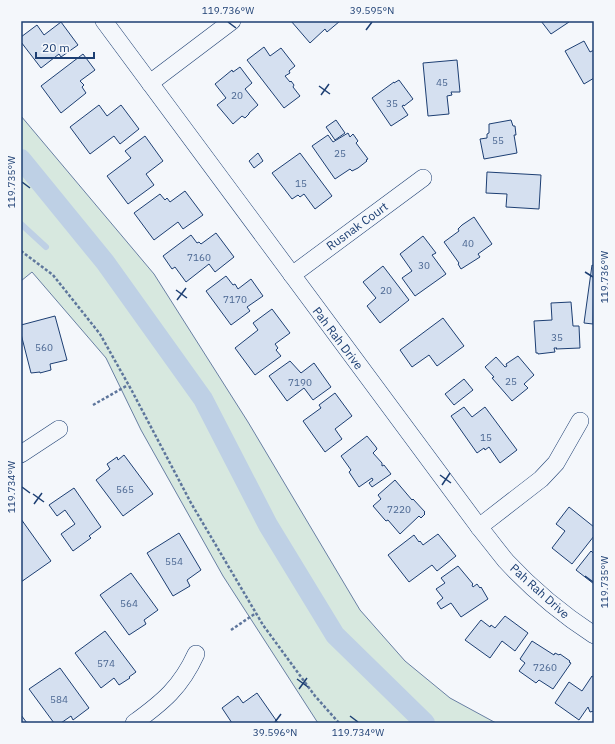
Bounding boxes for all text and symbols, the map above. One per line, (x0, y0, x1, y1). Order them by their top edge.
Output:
text: 119.736°W (202, 4, 254, 17)
text: 39.595°N (350, 4, 394, 17)
scale bar (36, 34, 94, 60)
text: 20 m (42, 40, 70, 55)
house number: 45 (436, 76, 448, 89)
house number: 20 (231, 89, 243, 102)
house number: 35 (386, 97, 398, 110)
house number: 55 (492, 134, 504, 147)
house number: 25 (334, 147, 346, 160)
text: 119.735°W (5, 156, 18, 208)
house number: 15 (295, 177, 307, 190)
street label: Rusnak Court (323, 199, 391, 253)
house number: 40 (462, 237, 474, 250)
house number: 7160 (187, 251, 211, 264)
text: 119.736°W (598, 251, 611, 303)
house number: 30 (418, 259, 430, 272)
house number: 20 (380, 284, 392, 297)
house number: 7170 (223, 293, 247, 306)
street label: Pah Rah Drive (310, 304, 367, 373)
house number: 35 (551, 331, 563, 344)
house number: 560 (35, 341, 53, 354)
house number: 25 (505, 375, 517, 388)
house number: 7190 (288, 376, 312, 389)
house number: 15 (480, 431, 492, 444)
text: 119.734°W (5, 461, 18, 513)
house number: 565 (116, 483, 134, 496)
house number: 7220 (387, 503, 411, 516)
house number: 554 (165, 555, 183, 568)
text: 119.735°W (598, 556, 611, 608)
street label: Pah Rah Drive (507, 560, 573, 622)
house number: 564 (120, 597, 138, 610)
house number: 574 (97, 657, 115, 670)
house number: 7260 (533, 661, 557, 674)
house number: 584 (50, 693, 68, 706)
text: 39.596°N (253, 726, 297, 739)
text: 119.734°W (332, 726, 384, 739)

